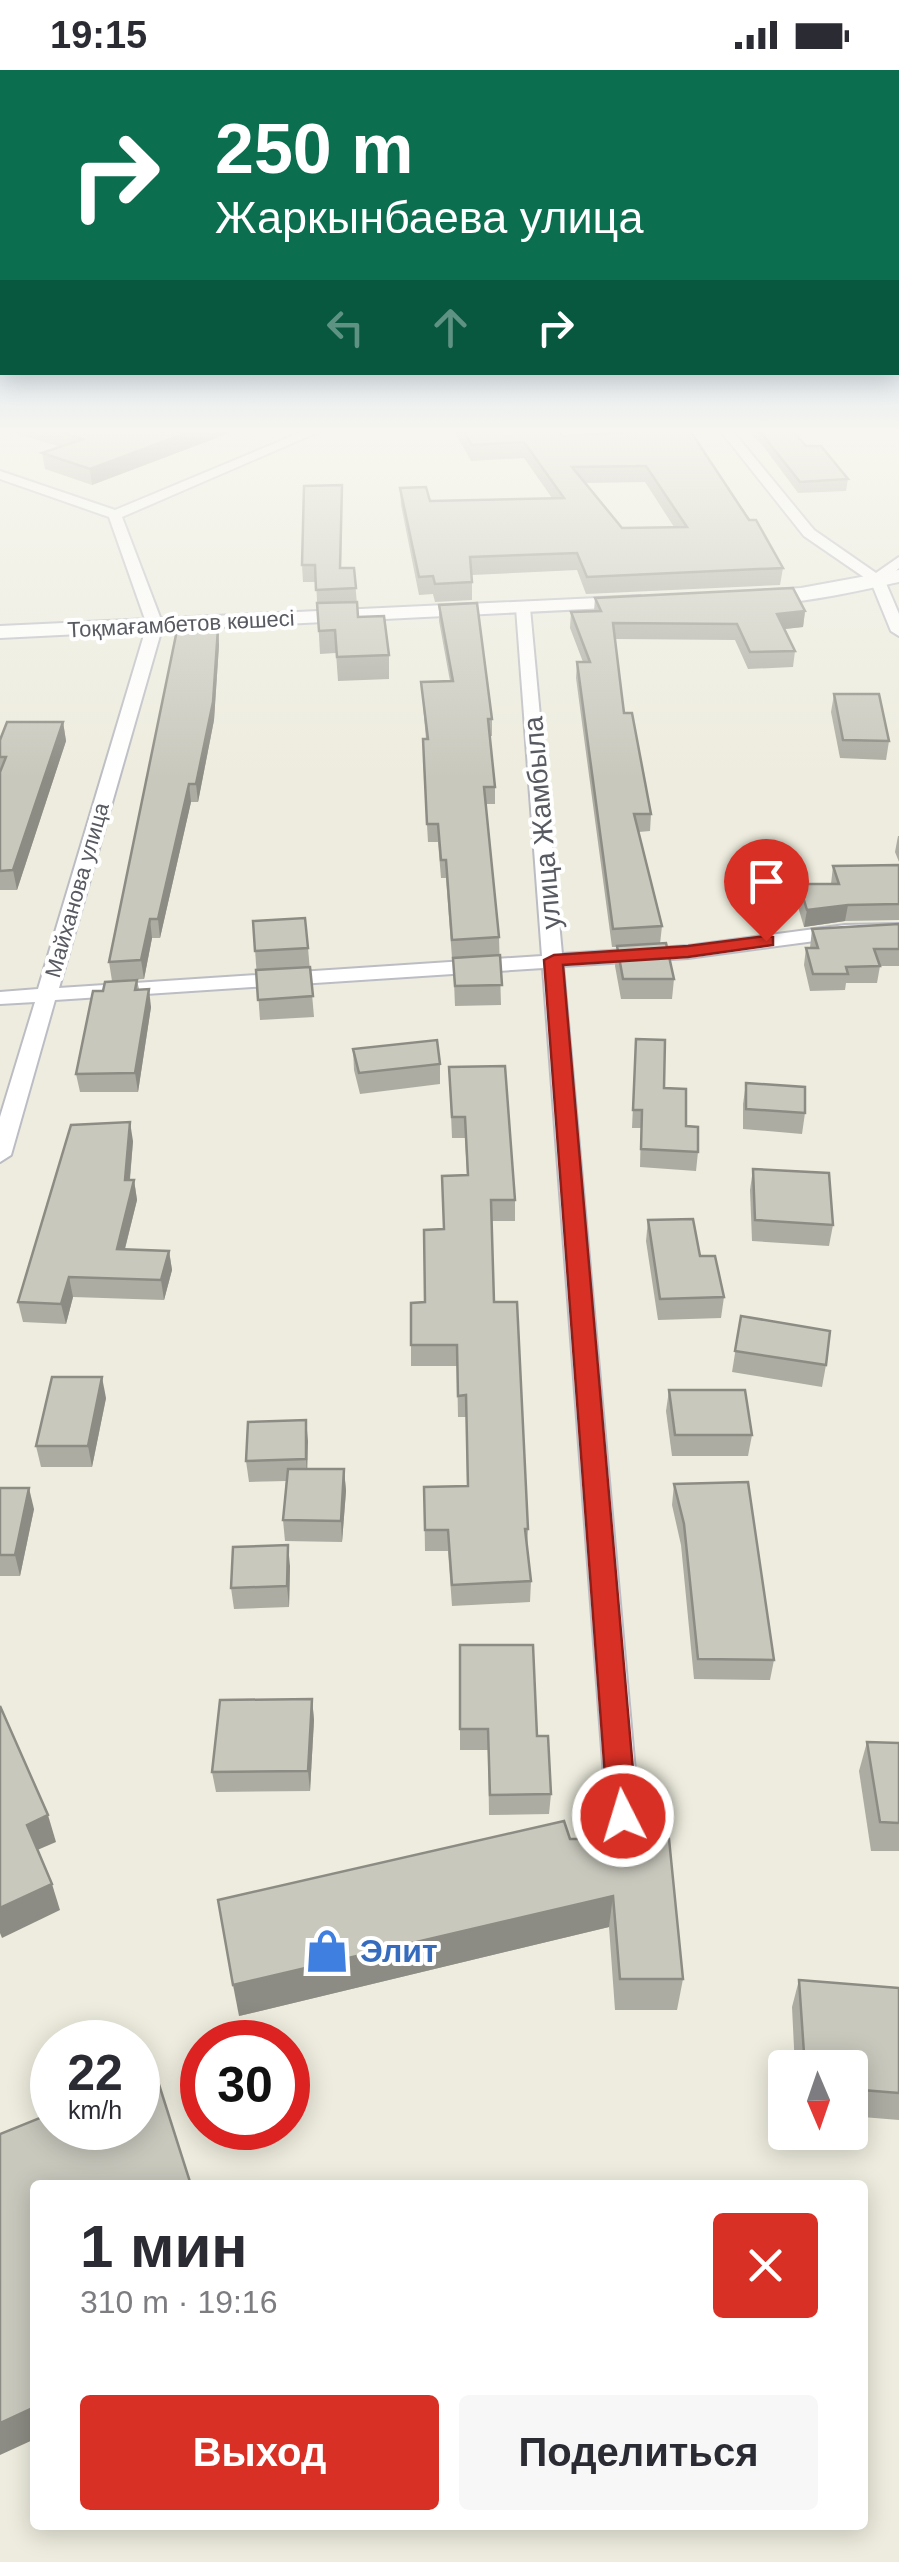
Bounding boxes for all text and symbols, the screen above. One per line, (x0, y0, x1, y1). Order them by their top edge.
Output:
text: 19:15 (50, 14, 147, 56)
icon: right (50, 110, 180, 240)
text: 250 m (215, 110, 413, 188)
text: Жаркынбаева улица (215, 192, 643, 243)
icon: left (318, 300, 373, 355)
icon: ahead (423, 300, 478, 355)
icon: right (528, 300, 583, 355)
street label: Тоқмағамбетов көшесі (67, 606, 295, 642)
street label: улица Жамбыла (517, 715, 567, 931)
street label: Майханова улица (40, 799, 114, 980)
pin (724, 839, 809, 942)
icon: arrive (739, 854, 794, 909)
position arrow (571, 1764, 675, 1868)
shop icon: Элит (303, 1927, 351, 1975)
place label: Элит (360, 1933, 438, 1969)
speed limit sign: 30 (180, 2020, 310, 2150)
text: 22 (67, 2045, 123, 2101)
north arrow (768, 2050, 868, 2150)
map controls (768, 2050, 868, 2150)
text: km/h (68, 2096, 122, 2124)
text: 1 мин (80, 2213, 248, 2280)
button: close (713, 2213, 818, 2318)
text: 310 m · 19:16 (80, 2284, 277, 2320)
button: Выход (80, 2395, 439, 2510)
button: Поделиться (459, 2395, 818, 2510)

